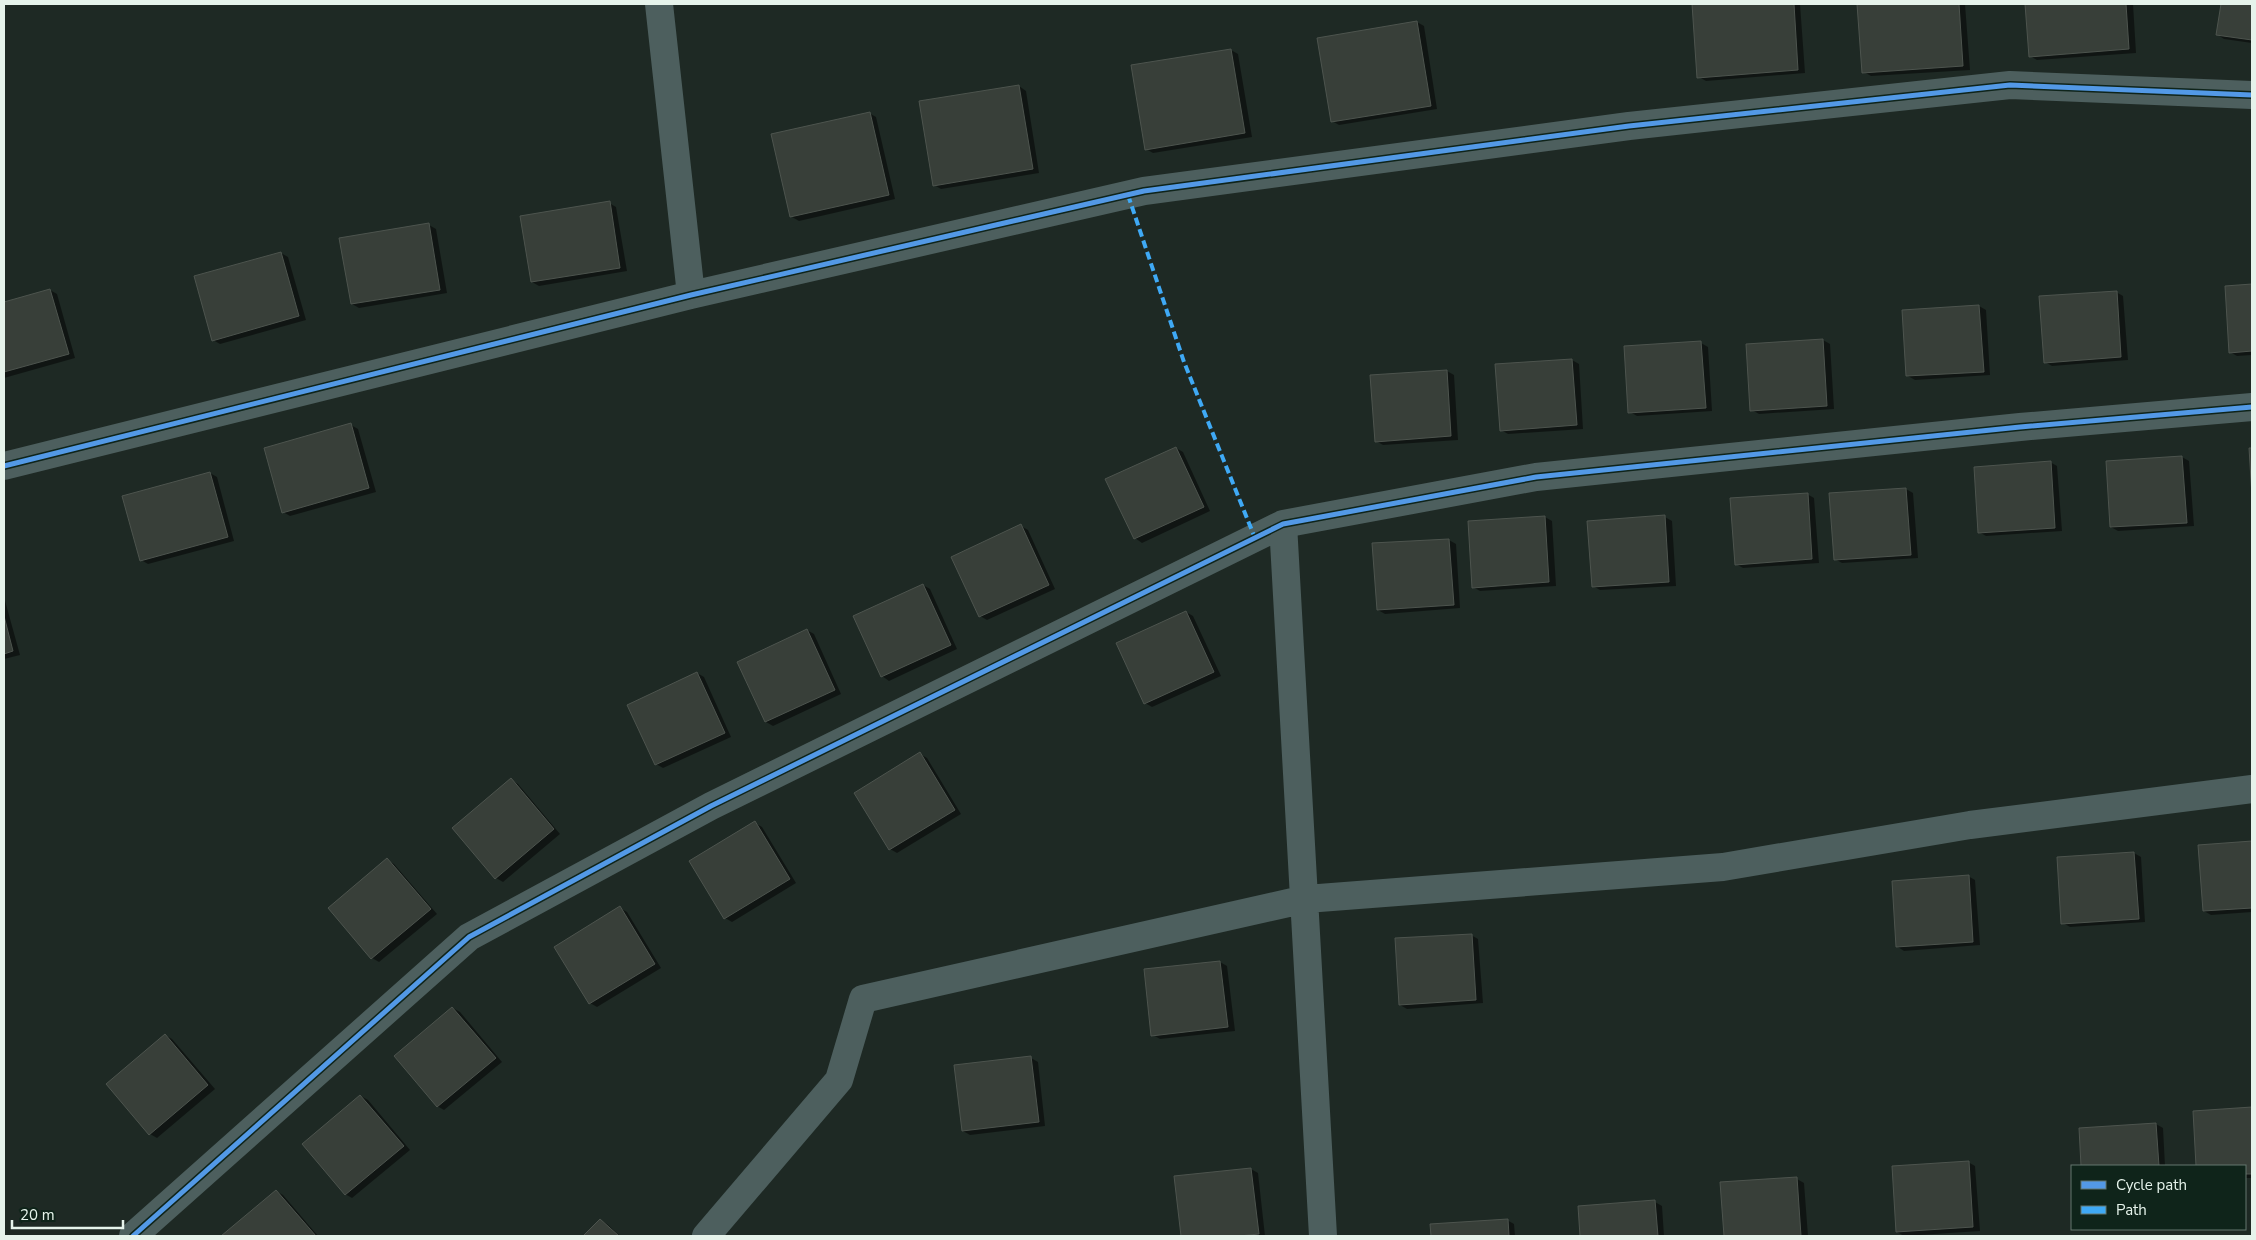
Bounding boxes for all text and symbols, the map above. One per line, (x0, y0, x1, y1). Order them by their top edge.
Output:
legend (2071, 1165, 2246, 1230)
text: Cycle path (2116, 1175, 2187, 1195)
scale bar (12, 1198, 124, 1230)
text: Path (2116, 1200, 2147, 1220)
text: 20 m (20, 1205, 55, 1225)

